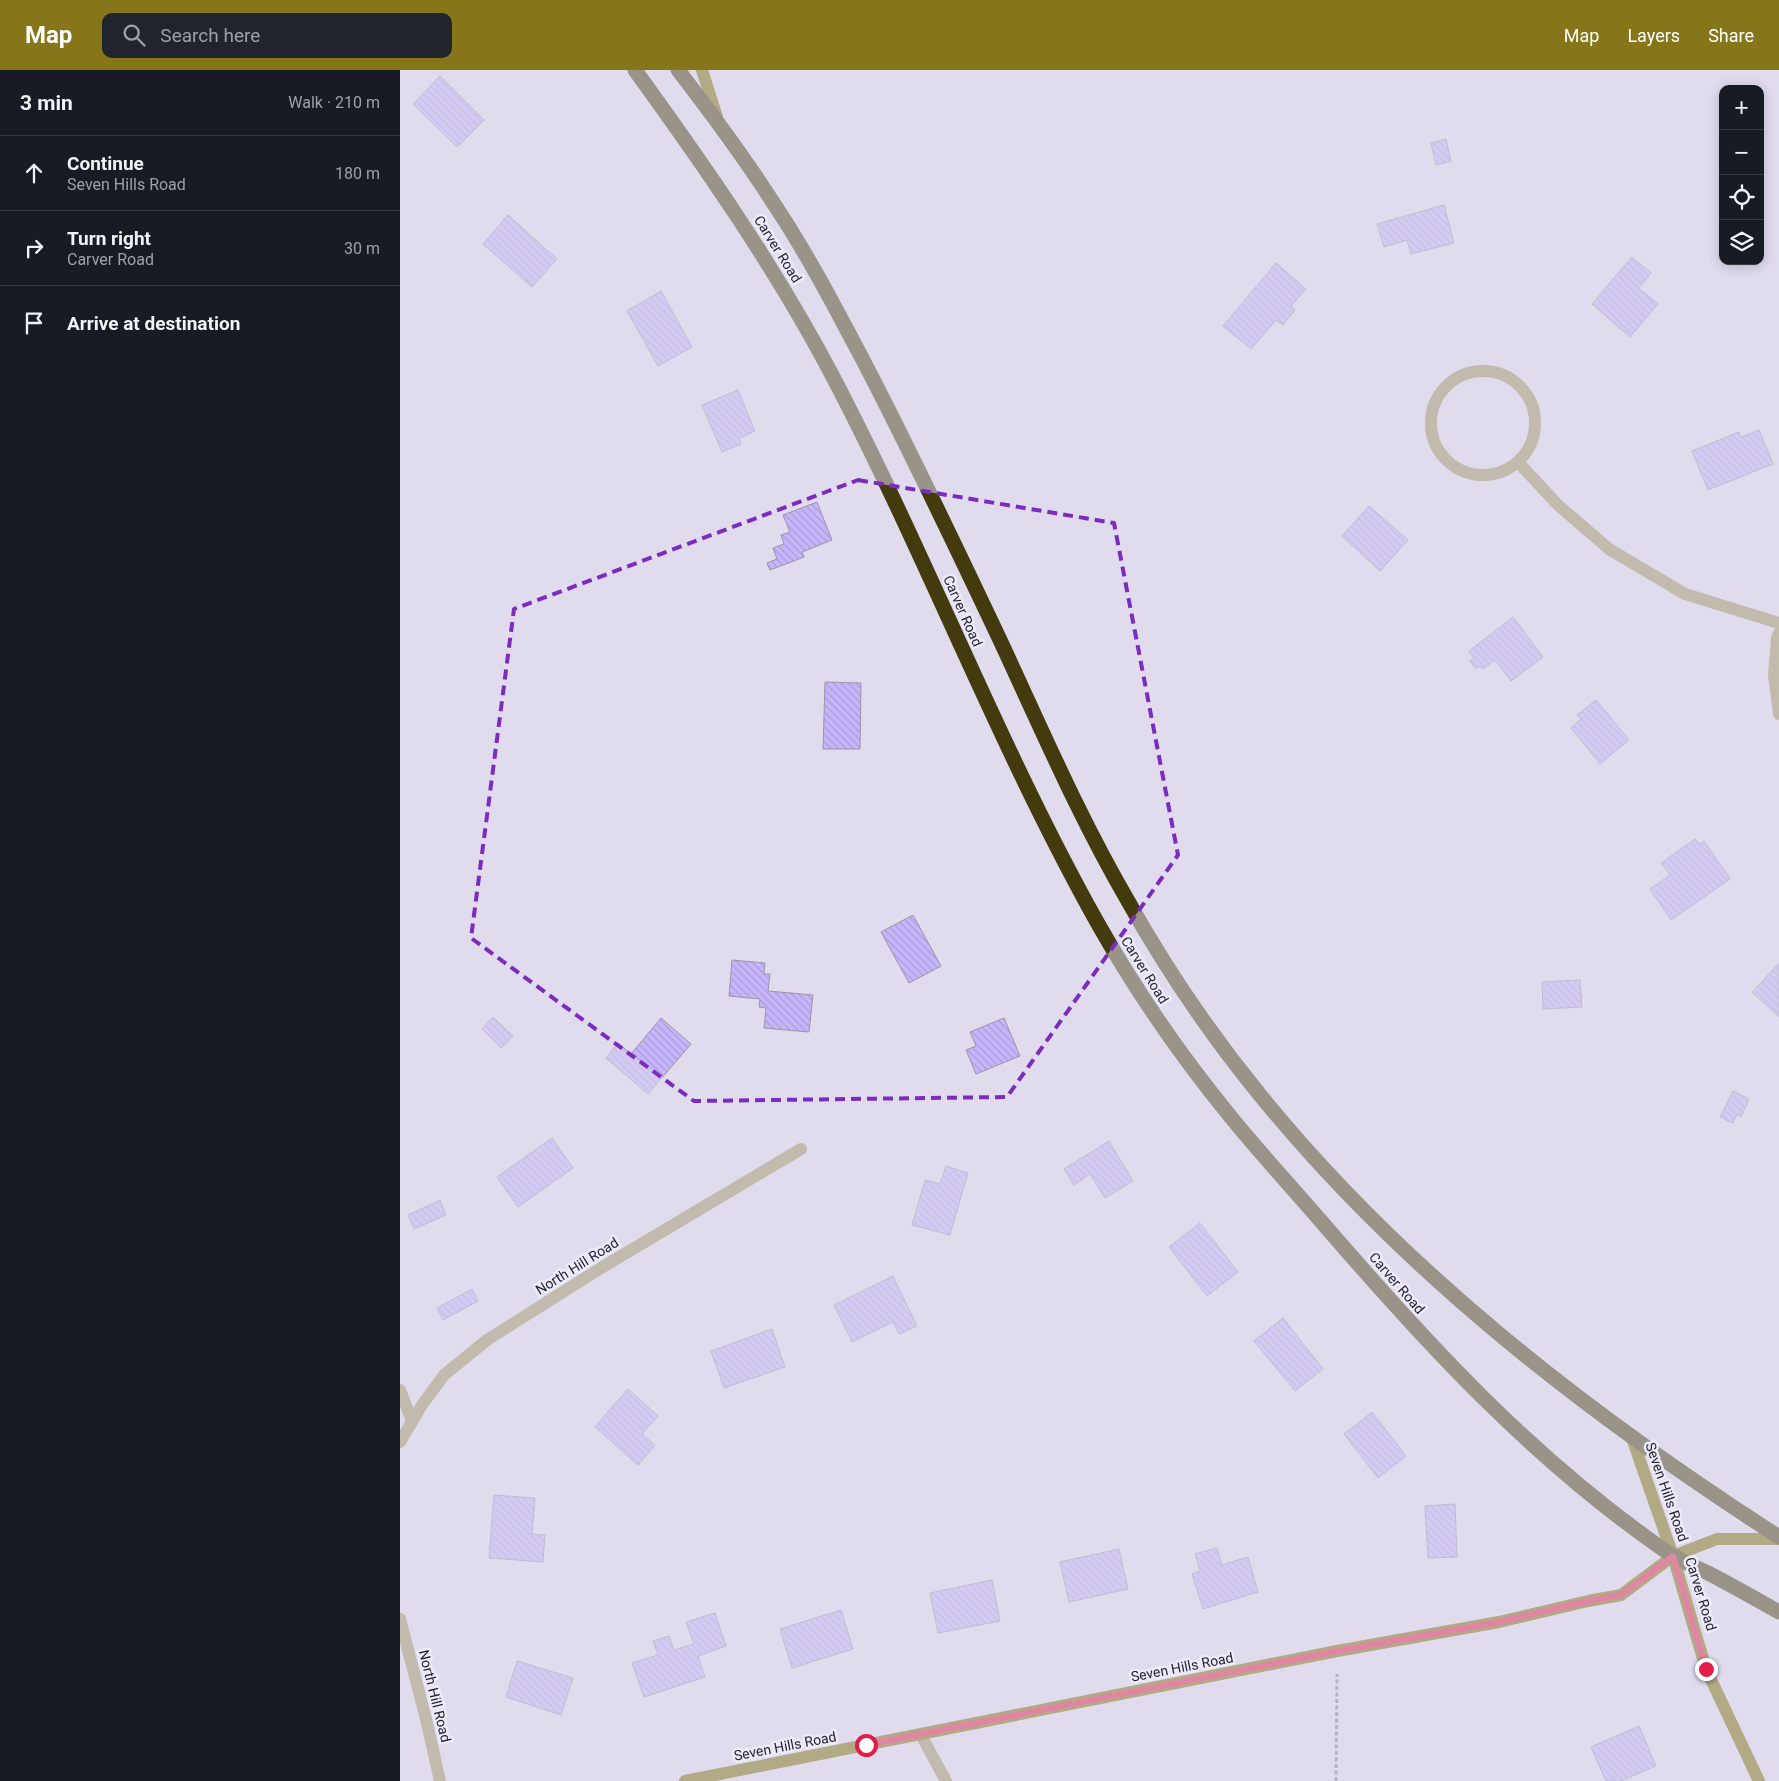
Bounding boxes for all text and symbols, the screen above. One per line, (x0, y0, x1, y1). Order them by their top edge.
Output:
search box (102, 13, 452, 58)
text: Map (25, 21, 72, 49)
icon: search (120, 21, 148, 49)
text: Search here (160, 24, 260, 47)
text: Map (1564, 25, 1599, 46)
text: Layers (1627, 25, 1680, 46)
text: Share (1708, 25, 1754, 46)
map controls (1719, 85, 1764, 265)
button: + (1719, 85, 1764, 130)
text: 3 min (20, 91, 73, 115)
text: Walk · 210 m (288, 93, 380, 112)
button: − (1719, 130, 1764, 175)
text: Continue (67, 152, 144, 175)
icon: ahead (20, 159, 48, 187)
text: 180 m (335, 164, 380, 183)
text: Seven Hills Road (67, 175, 186, 194)
button: locate (1719, 175, 1764, 220)
street label: Carver Road (751, 213, 805, 285)
button: layers (1719, 220, 1764, 265)
text: Turn right (67, 227, 151, 250)
icon: right (20, 234, 48, 262)
text: 30 m (344, 239, 380, 258)
text: Carver Road (67, 250, 154, 269)
icon: arrive (20, 309, 48, 337)
text: Arrive at destination (67, 312, 240, 335)
street label: Carver Road (940, 573, 986, 649)
street label: Carver Road (1118, 934, 1172, 1006)
street label: North Hill Road (533, 1234, 621, 1298)
street label: Carver Road (1366, 1249, 1428, 1317)
street label: Seven Hills Road (1643, 1440, 1691, 1544)
street label: Carver Road (1682, 1555, 1720, 1633)
street label: North Hill Road (416, 1648, 454, 1744)
street label: Seven Hills Road (1129, 1649, 1235, 1685)
route end (1695, 1658, 1718, 1681)
street label: Seven Hills Road (732, 1728, 838, 1764)
route start (855, 1734, 878, 1757)

